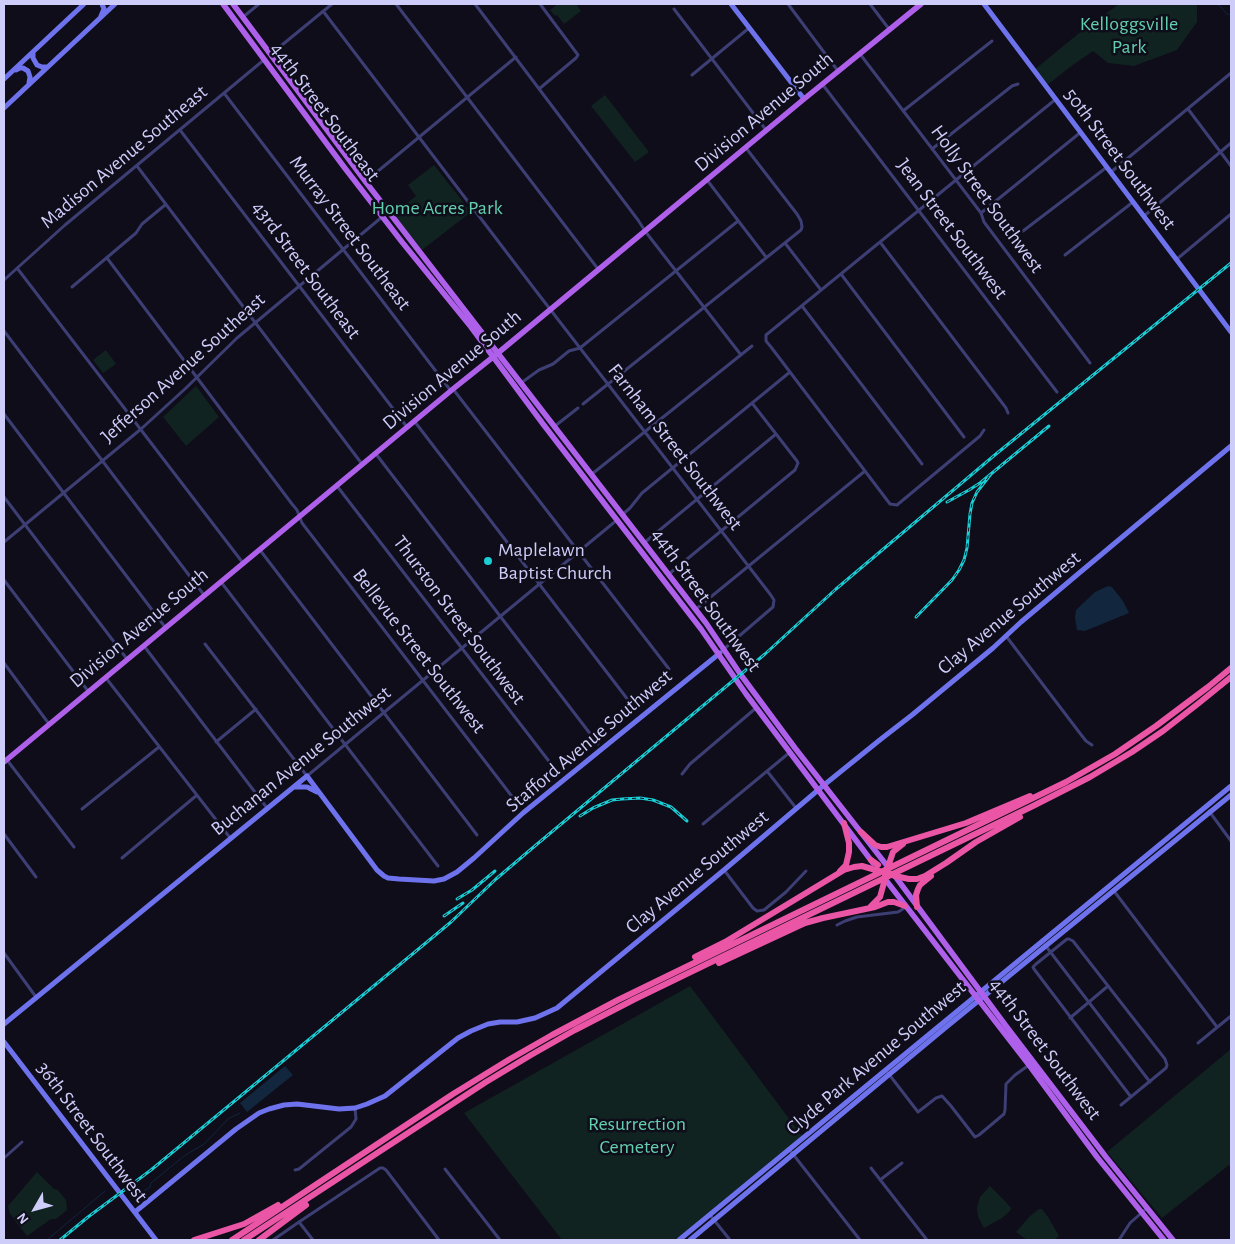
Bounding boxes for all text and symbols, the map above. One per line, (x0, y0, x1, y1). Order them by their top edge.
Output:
park label: Kelloggsville Park (1080, 12, 1178, 59)
street label: 44th Street Southeast (265, 38, 385, 186)
street label: Division Avenue South (690, 47, 838, 177)
street label: Madison Avenue Southeast (36, 80, 212, 234)
street label: 50th Street Southwest (1059, 83, 1181, 235)
street label: Holly Street Southwest (925, 120, 1049, 278)
street label: Murray Street Southeast (284, 151, 416, 315)
street label: Jean Street Southwest (891, 154, 1013, 304)
street label: 43rd Street Southeast (246, 196, 366, 344)
park label: Home Acres Park (371, 196, 503, 220)
street label: Jefferson Avenue Southeast (96, 288, 270, 448)
street label: Division Avenue South (378, 305, 526, 435)
street label: Farnham Street Southwest (603, 359, 747, 535)
street label: 44th Street Southwest (646, 524, 766, 676)
street label: Thurston Street Southwest (388, 531, 530, 709)
place label: Maplelawn Baptist Church (498, 538, 612, 585)
street label: Clay Avenue Southwest (933, 546, 1085, 680)
marker: Maplelawn Baptist Church (482, 555, 494, 567)
street label: Division Avenue South (65, 563, 213, 693)
street label: Bellevue Street Southwest (347, 564, 491, 738)
street label: Stafford Avenue Southwest (501, 664, 677, 818)
street label: Buchanan Avenue Southwest (206, 681, 396, 841)
street label: Clay Avenue Southwest (621, 805, 773, 939)
street label: 44th Street Southwest (984, 973, 1106, 1125)
street label: Clyde Park Avenue Southwest (781, 976, 971, 1140)
street label: 36th Street Southwest (31, 1057, 153, 1207)
park label: Resurrection Cemetery (588, 1112, 686, 1159)
north arrow (10, 1184, 60, 1234)
text: N (15, 1210, 32, 1226)

